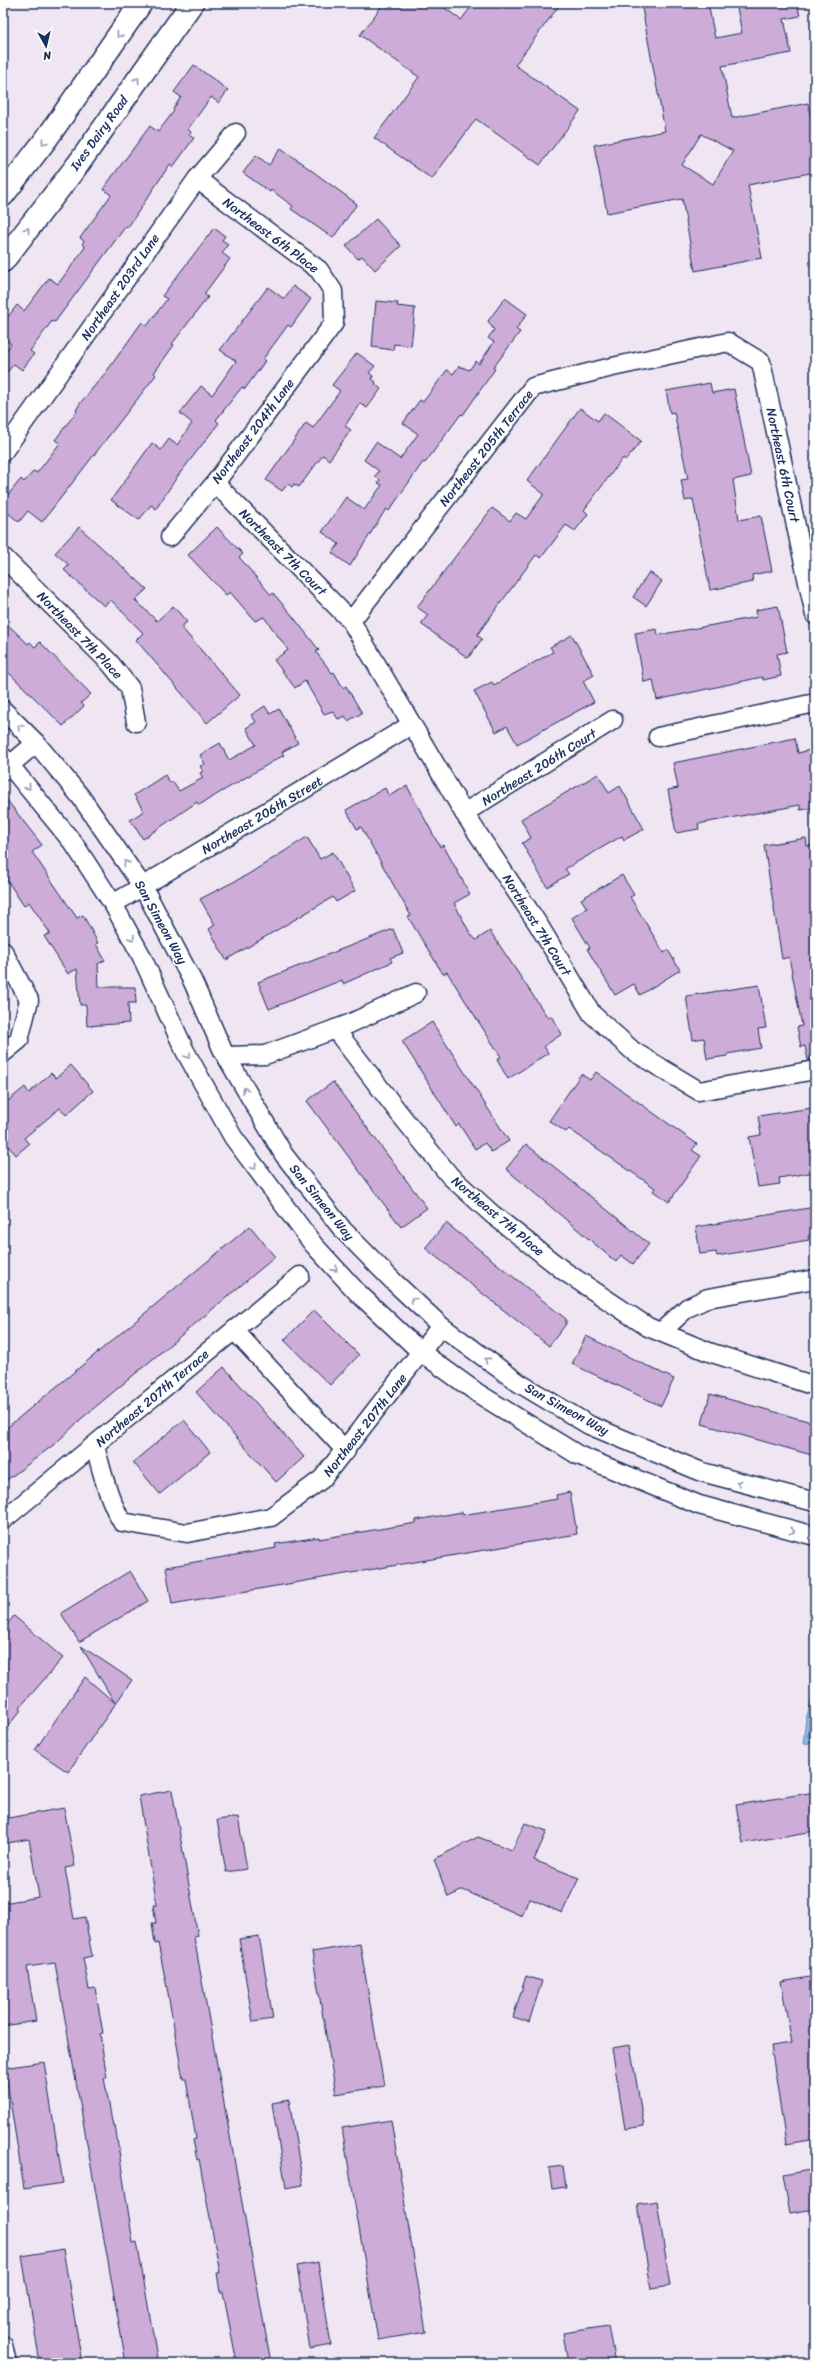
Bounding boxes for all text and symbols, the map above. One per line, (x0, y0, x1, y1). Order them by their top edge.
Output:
north arrow (26, 26, 66, 66)
one-way arrow (116, 31, 124, 38)
text: N (42, 45, 53, 65)
one-way arrow (132, 78, 139, 85)
street label: Ives Dairy Road (63, 90, 135, 176)
one-way arrow (42, 137, 49, 144)
street label: Northeast 6th Place (218, 191, 324, 279)
one-way arrow (22, 227, 30, 234)
street label: Northeast 203rd Lane (74, 228, 166, 345)
street label: Northeast 204th Lane (206, 373, 301, 489)
street label: Northeast 205th Terrace (433, 384, 539, 512)
street label: Northeast 6th Court (760, 406, 807, 525)
street label: Northeast 7th Court (234, 503, 333, 602)
street label: Northeast 7th Place (31, 585, 129, 685)
street label: Northeast 206th Court (477, 722, 602, 812)
one-way arrow (17, 724, 25, 732)
street label: Northeast 206th Street (197, 769, 328, 861)
one-way arrow (24, 782, 31, 789)
one-way arrow (124, 861, 131, 868)
street label: Northeast 7th Court (496, 869, 578, 981)
street label: San Simeon Way (128, 876, 194, 969)
one-way arrow (127, 934, 135, 941)
one-way arrow (183, 1051, 190, 1059)
one-way arrow (242, 1087, 250, 1094)
street label: San Simeon Way (284, 1158, 360, 1246)
one-way arrow (250, 1163, 257, 1170)
street label: Northeast 7th Place (446, 1170, 550, 1262)
one-way arrow (331, 1264, 338, 1271)
one-way arrow (410, 1297, 418, 1304)
street label: Northeast 207th Terrace (90, 1343, 214, 1453)
one-way arrow (484, 1357, 491, 1364)
street label: Northeast 207th Lane (317, 1368, 413, 1482)
street label: San Simeon Way (521, 1376, 614, 1442)
one-way arrow (736, 1479, 743, 1488)
one-way arrow (789, 1527, 795, 1535)

